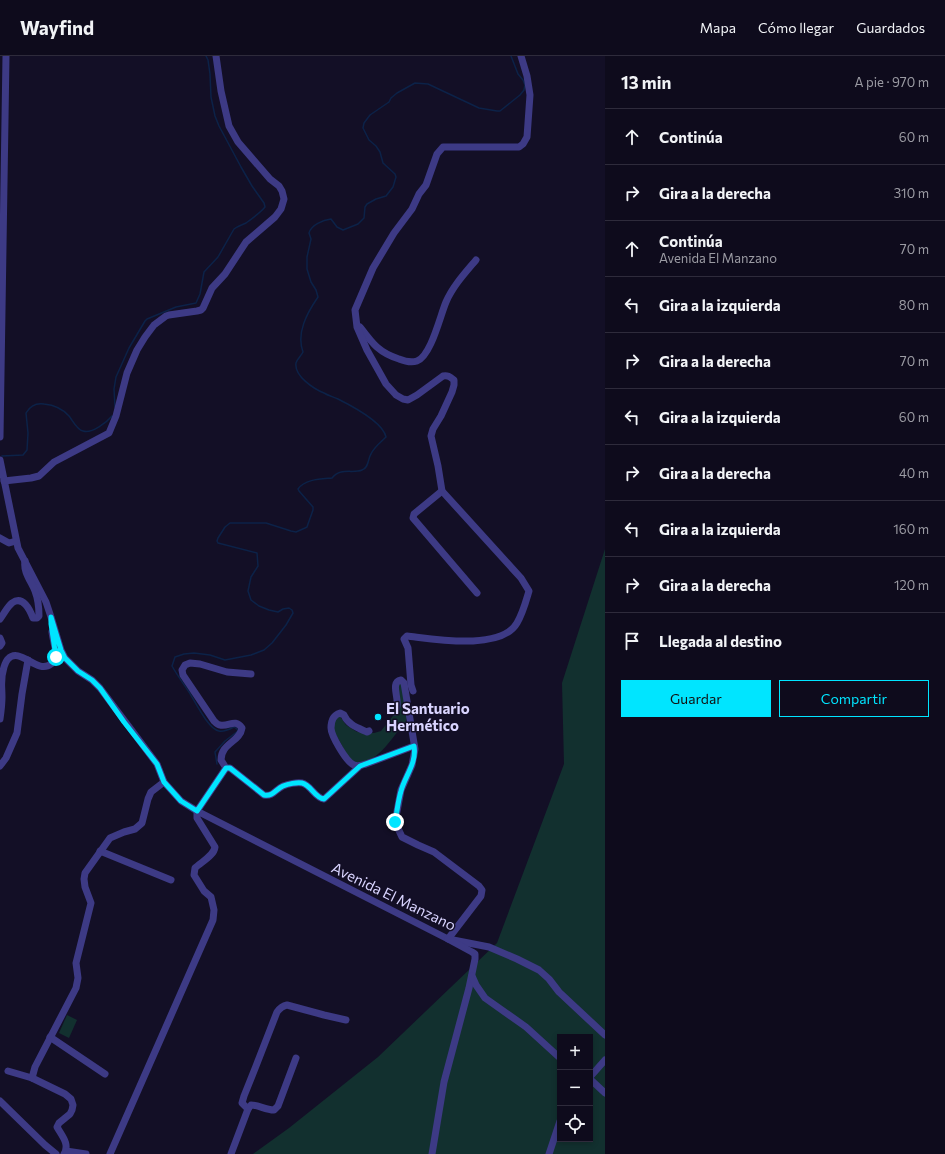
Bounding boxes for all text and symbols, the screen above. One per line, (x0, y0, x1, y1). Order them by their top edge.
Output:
text: Wayfind (20, 16, 94, 39)
text: Mapa (700, 19, 736, 36)
text: Cómo llegar (758, 19, 834, 36)
text: Guardados (856, 19, 925, 36)
text: 13 min (621, 72, 671, 93)
text: A pie · 970 m (855, 74, 929, 90)
icon: ahead (621, 126, 643, 148)
text: Continúa (659, 128, 723, 146)
text: 60 m (899, 129, 929, 145)
icon: right (621, 182, 643, 204)
text: Gira a la derecha (659, 184, 771, 202)
text: 310 m (894, 185, 929, 201)
text: Continúa (659, 232, 723, 250)
icon: ahead (621, 238, 643, 260)
text: 70 m (900, 241, 929, 257)
text: Avenida El Manzano (659, 250, 777, 266)
icon: left (621, 294, 643, 316)
text: Gira a la izquierda (659, 296, 781, 314)
text: 80 m (899, 297, 929, 313)
icon: right (621, 350, 643, 372)
text: Gira a la derecha (659, 352, 771, 370)
text: 70 m (900, 353, 929, 369)
icon: left (621, 406, 643, 428)
text: Gira a la izquierda (659, 408, 781, 426)
text: 60 m (899, 409, 929, 425)
icon: right (621, 462, 643, 484)
text: Gira a la derecha (659, 464, 771, 482)
text: 40 m (899, 465, 929, 481)
icon: left (621, 518, 643, 540)
text: Gira a la izquierda (659, 520, 781, 538)
text: 160 m (893, 521, 929, 537)
icon: right (621, 574, 643, 596)
text: Gira a la derecha (659, 576, 771, 594)
text: 120 m (894, 577, 929, 593)
icon: arrive (621, 630, 643, 652)
text: Llegada al destino (659, 632, 782, 650)
route start (47, 648, 65, 666)
button: Guardar (621, 680, 771, 717)
button: Compartir (779, 680, 929, 717)
place label: El Santuario Hermético (386, 699, 470, 734)
marker: El Santuario Hermético (373, 712, 383, 722)
route end (386, 813, 404, 831)
street label: Avenida El Manzano (329, 858, 459, 934)
map controls (557, 1034, 593, 1142)
button: + (557, 1034, 593, 1070)
button: − (557, 1070, 593, 1106)
button: locate (557, 1106, 593, 1142)

